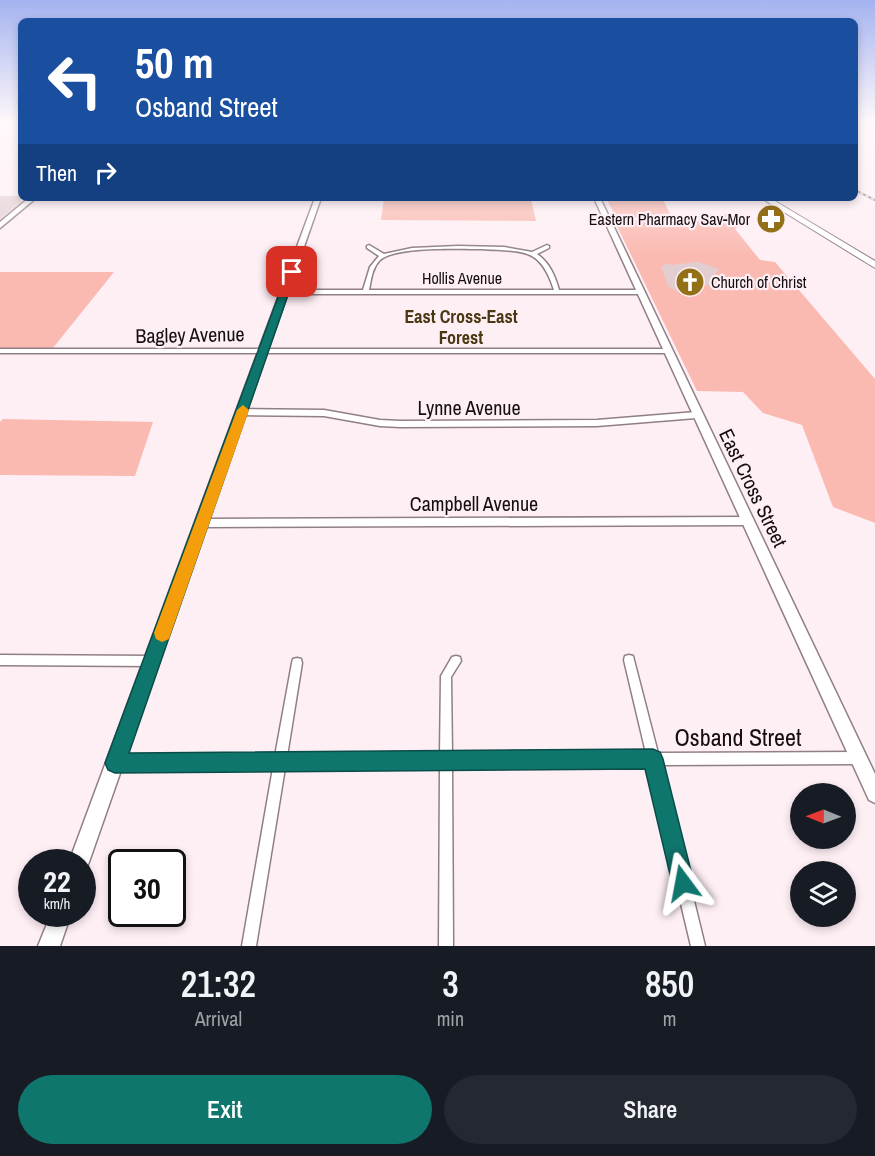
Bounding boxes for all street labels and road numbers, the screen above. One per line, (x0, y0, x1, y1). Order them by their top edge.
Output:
street label: Hollis Avenue (422, 267, 502, 289)
street label: Bagley Avenue (135, 320, 245, 349)
street label: Lynne Avenue (417, 394, 521, 421)
street label: East Cross Street (713, 424, 794, 552)
street label: Campbell Avenue (410, 490, 538, 517)
street label: Osband Street (675, 721, 802, 753)

